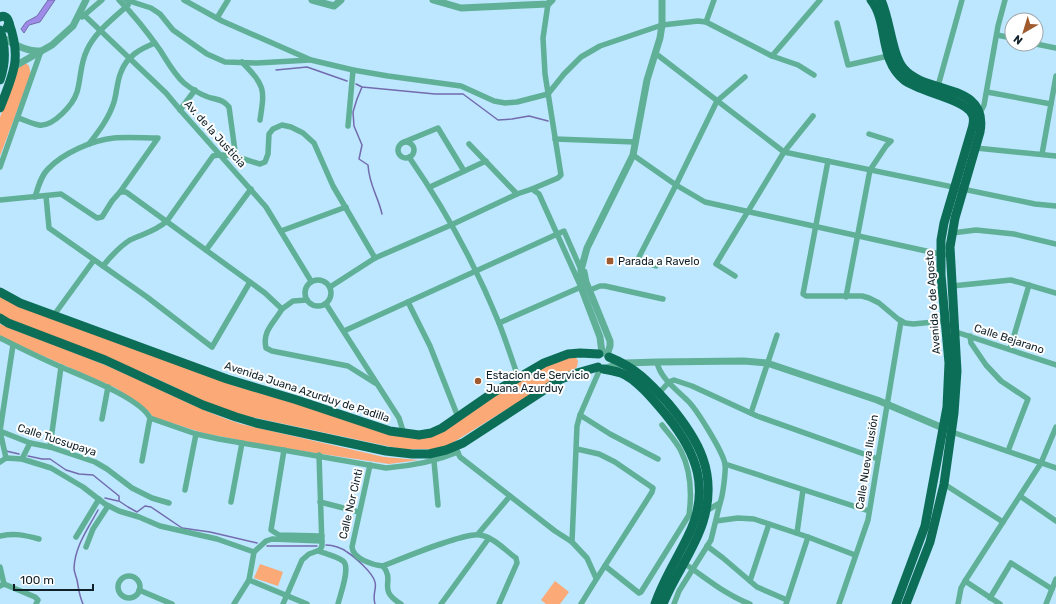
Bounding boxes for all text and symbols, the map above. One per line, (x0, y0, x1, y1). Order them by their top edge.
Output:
north arrow (1004, 12, 1044, 52)
text: N (1011, 32, 1025, 47)
street label: Av. de la Justicia (181, 98, 249, 170)
street label: Avenida 6 de Agosto (923, 249, 943, 355)
place label: Parada a Ravelo (618, 255, 699, 268)
marker: Parada a Ravelo (605, 256, 615, 266)
street label: Calle Bejarano (972, 322, 1046, 356)
street label: Avenida Juana Azurduy de Padilla (223, 359, 391, 425)
place label: Estacion de Servicio Juana Azurduy (486, 369, 589, 395)
marker: Estacion de Servicio Juana Azurduy (473, 376, 483, 386)
street label: Calle Nueva Ilusión (853, 414, 881, 510)
street label: Calle Tucsupaya (16, 421, 98, 459)
street label: Calle Nor Cinti (337, 468, 365, 540)
scale bar (14, 566, 93, 592)
text: 100 m (20, 573, 54, 587)

